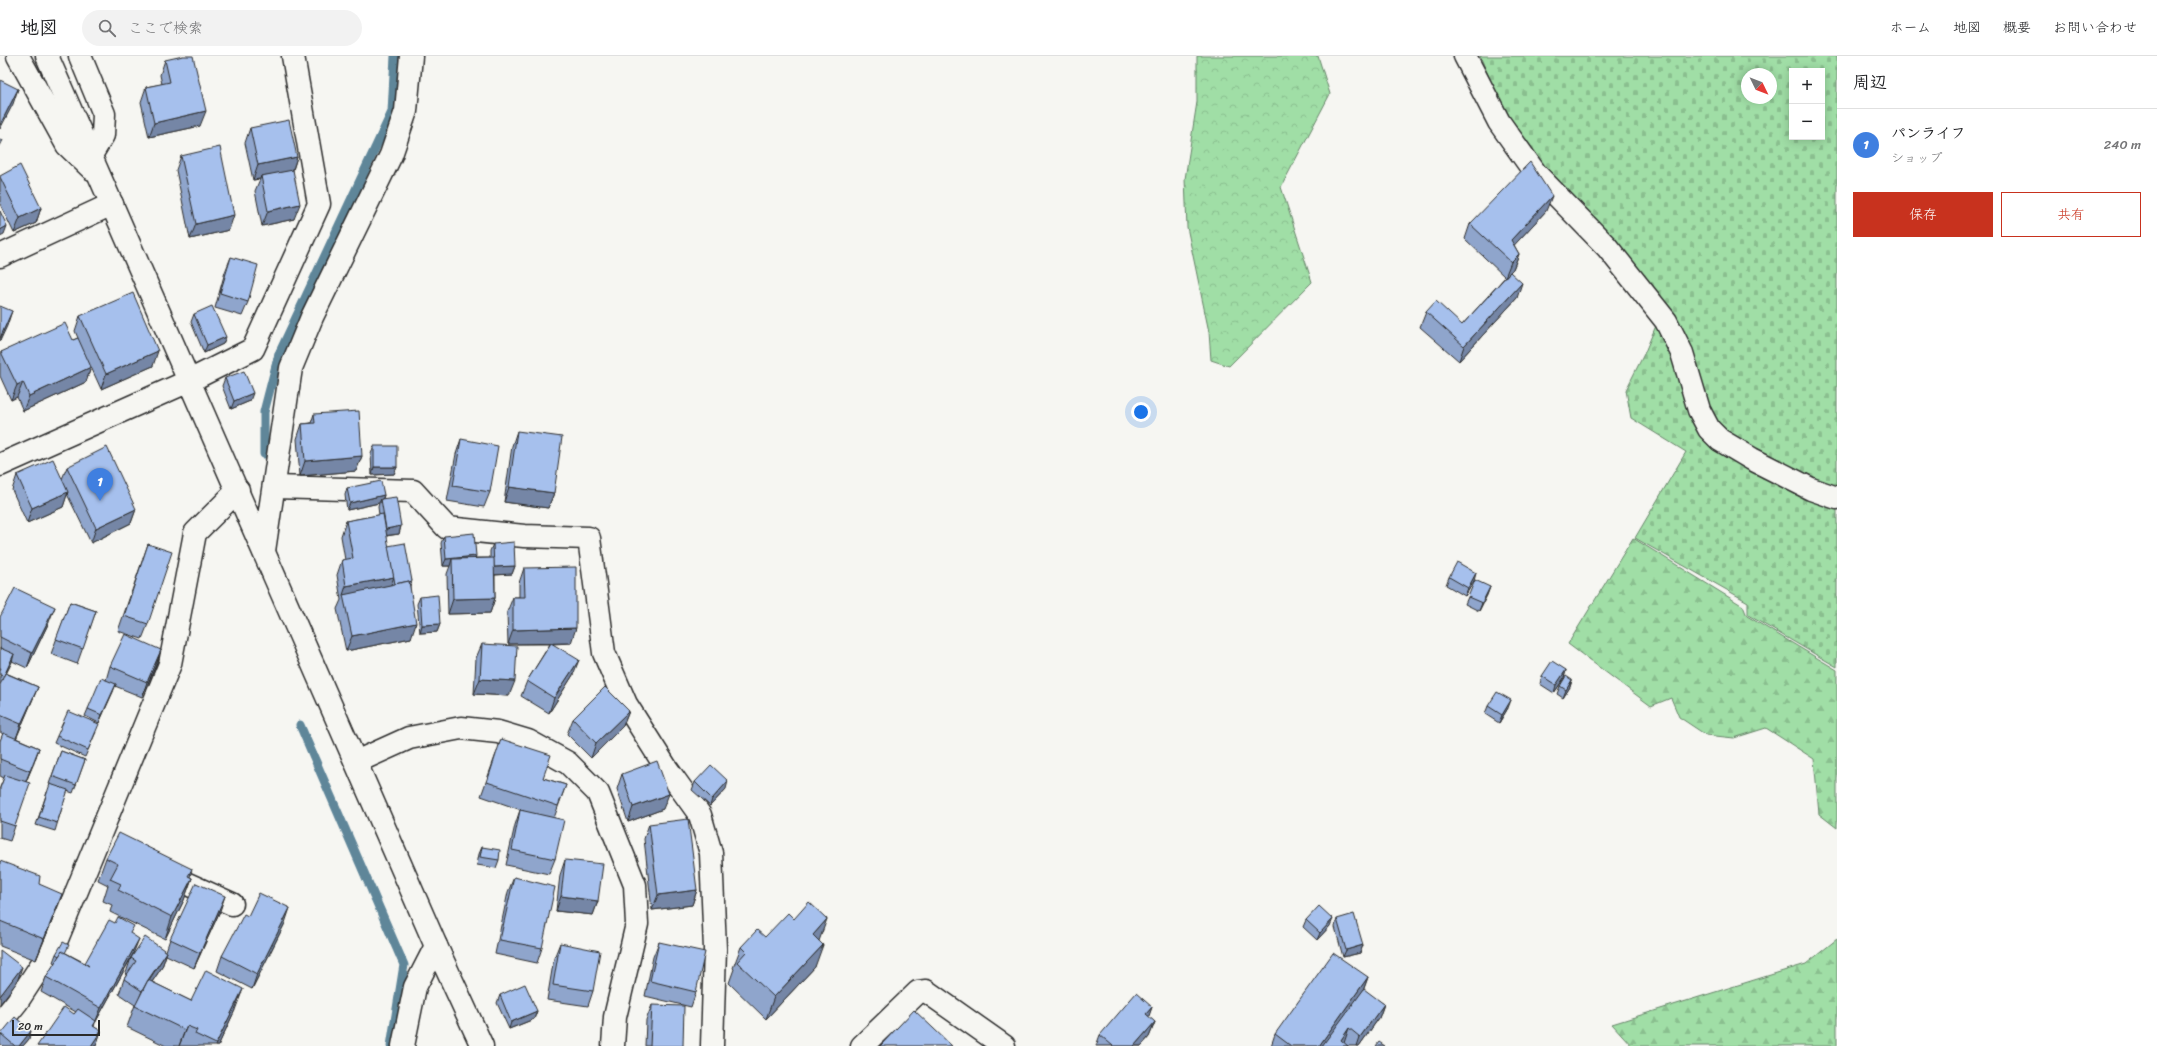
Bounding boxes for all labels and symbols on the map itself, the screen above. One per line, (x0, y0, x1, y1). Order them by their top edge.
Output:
north arrow (1741, 68, 1777, 104)
your location (1131, 402, 1151, 422)
pin: 1 (87, 468, 113, 501)
scale bar (12, 1018, 100, 1037)

